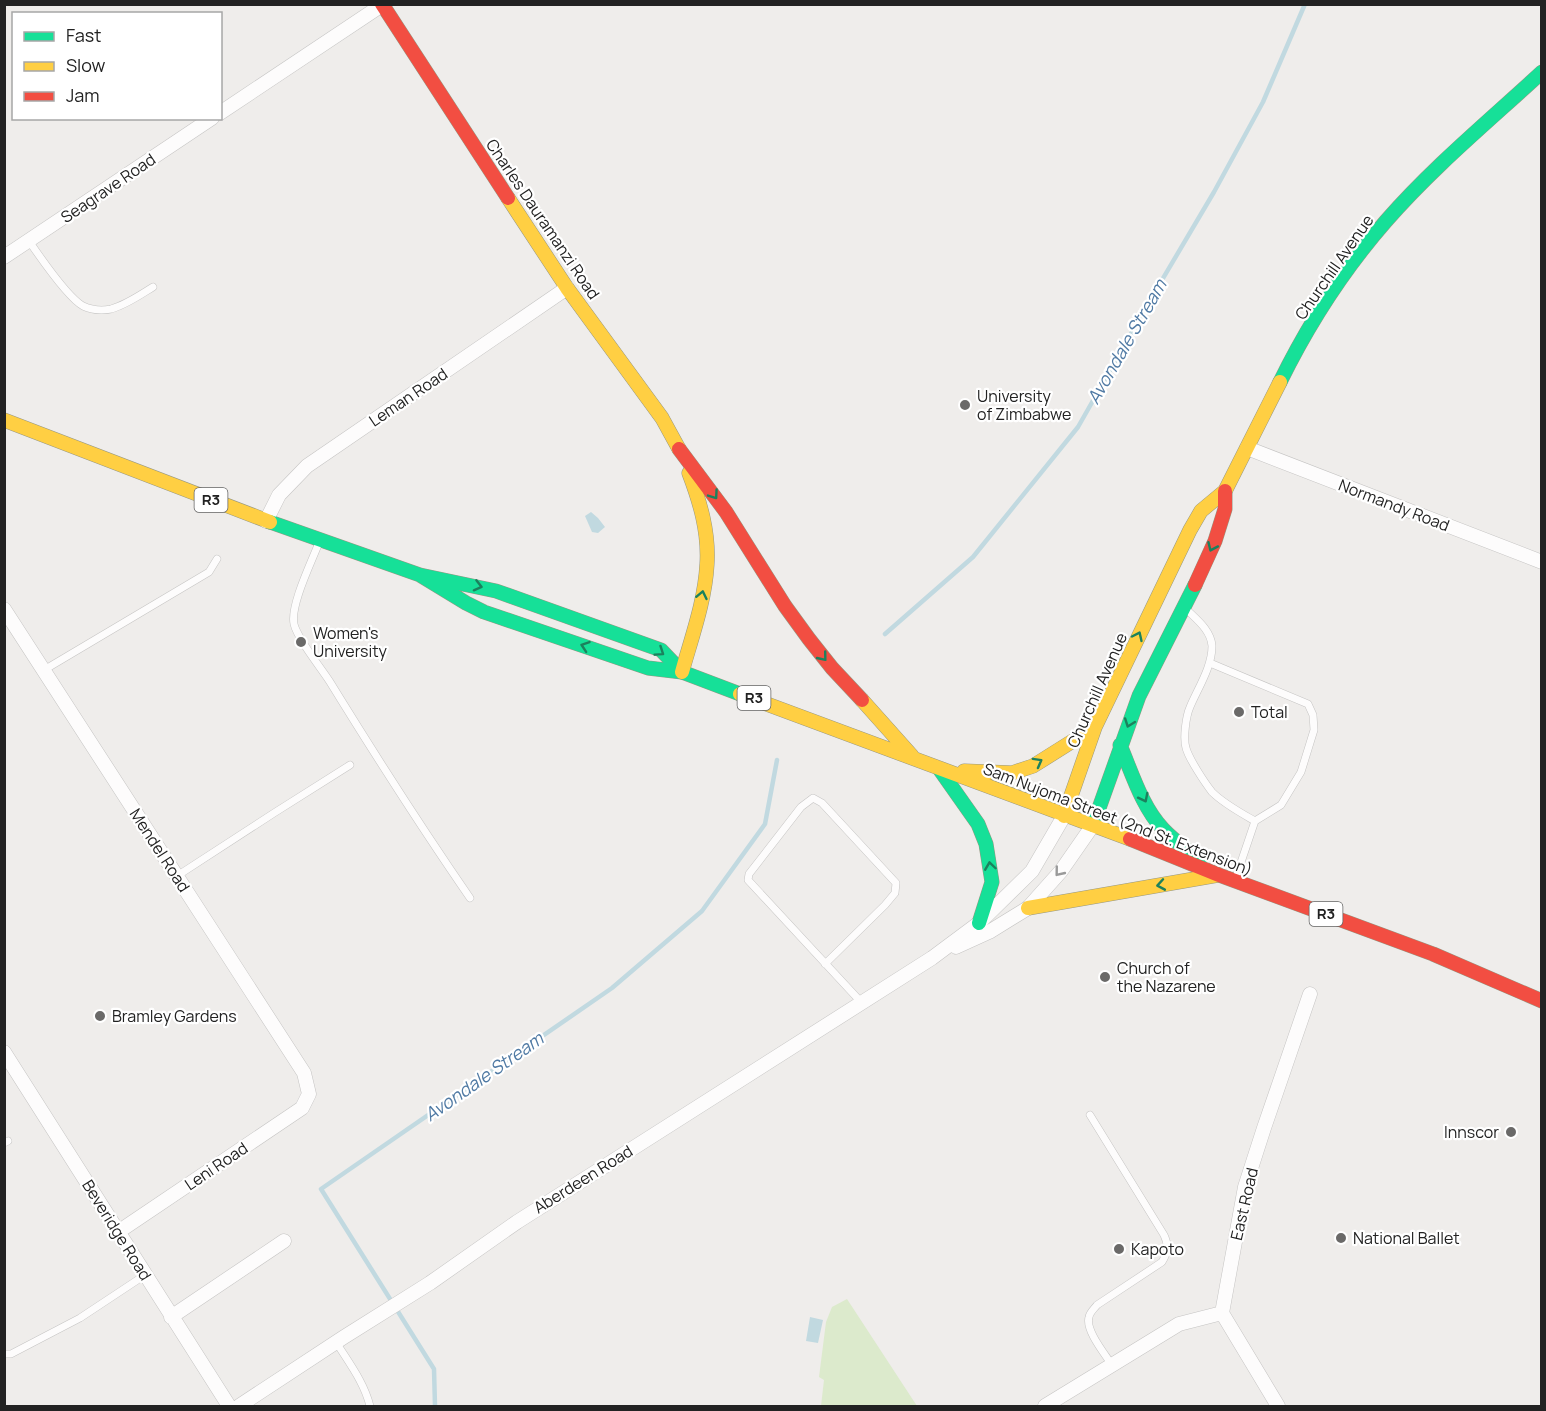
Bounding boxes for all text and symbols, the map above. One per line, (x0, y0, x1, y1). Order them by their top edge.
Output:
legend (12, 12, 222, 120)
text: Fast (66, 23, 101, 47)
text: Slow (66, 53, 106, 77)
text: Jam (66, 83, 100, 107)
street label: Charles Dauramanzi Road (481, 134, 605, 304)
street label: Seagrave Road (56, 148, 160, 228)
street label: Churchill Avenue (1290, 210, 1378, 324)
water label: Avondale Stream (1081, 273, 1172, 408)
street label: Leman Road (364, 363, 452, 431)
place label: University of Zimbabwe (977, 385, 1071, 425)
marker: University of Zimbabwe (958, 398, 972, 412)
street label: Normandy Road (1335, 474, 1453, 536)
road number: R3 (194, 488, 228, 512)
one-way arrow (707, 489, 718, 500)
one-way arrow (1208, 540, 1220, 551)
one-way arrow (472, 579, 482, 592)
one-way arrow (695, 590, 708, 600)
place label: Women's University (313, 622, 387, 662)
street label: Churchill Avenue (1062, 629, 1132, 751)
one-way arrow (1131, 632, 1143, 643)
marker: Women's University (294, 635, 308, 649)
one-way arrow (580, 641, 591, 654)
one-way arrow (654, 645, 665, 656)
one-way arrow (816, 650, 827, 661)
road number: R3 (738, 686, 771, 710)
place label: Total (1251, 701, 1288, 723)
marker: Total (1232, 705, 1246, 719)
one-way arrow (1123, 717, 1136, 728)
street label: Sam Nujoma Street (2nd St. Extension) (980, 757, 1256, 881)
one-way arrow (1032, 758, 1043, 769)
one-way arrow (1137, 792, 1148, 803)
street label: Mendel Road (125, 804, 195, 896)
one-way arrow (984, 862, 996, 871)
one-way arrow (1055, 866, 1066, 877)
one-way arrow (1156, 879, 1166, 891)
road number: R3 (1310, 902, 1342, 926)
place label: Church of the Nazarene (1117, 957, 1216, 997)
marker: Church of the Nazarene (1098, 970, 1112, 984)
place label: Bramley Gardens (112, 1005, 237, 1027)
marker: Bramley Gardens (93, 1009, 107, 1023)
water label: Avondale Stream (419, 1025, 549, 1126)
place label: Innscor (1444, 1121, 1499, 1143)
marker: Innscor (1504, 1125, 1518, 1139)
street label: Leni Road (180, 1137, 252, 1195)
street label: Aberdeen Road (529, 1140, 637, 1218)
street label: East Road (1225, 1166, 1263, 1242)
street label: Beveridge Road (77, 1175, 157, 1285)
place label: National Ballet (1353, 1227, 1460, 1249)
marker: National Ballet (1334, 1231, 1348, 1245)
place label: Kapoto (1131, 1238, 1184, 1260)
marker: Kapoto (1112, 1242, 1126, 1256)

